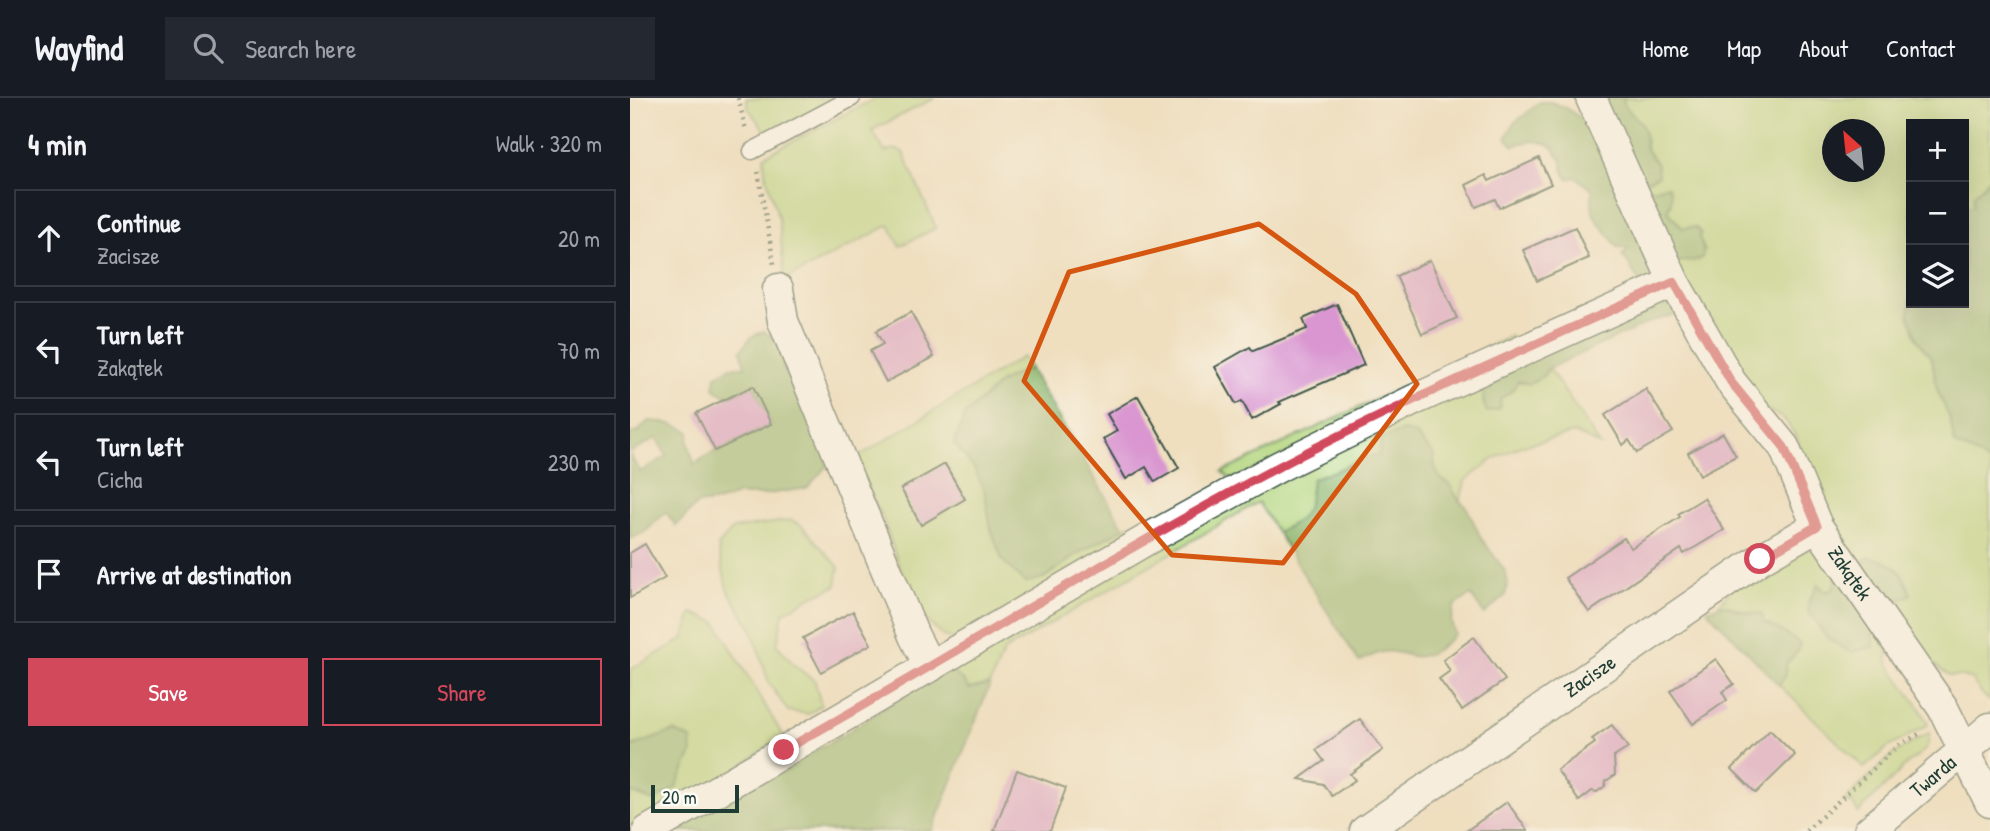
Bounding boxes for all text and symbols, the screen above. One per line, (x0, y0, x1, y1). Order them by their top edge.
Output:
search box (165, 17, 655, 80)
text: Wayfind (35, 26, 123, 70)
icon: search (189, 29, 227, 67)
text: Search here (245, 31, 356, 66)
text: Home (1642, 32, 1689, 64)
text: Map (1727, 32, 1761, 64)
text: About (1799, 32, 1848, 64)
text: Contact (1886, 32, 1955, 64)
north arrow (1822, 119, 1885, 182)
map controls (1906, 119, 1969, 308)
button: + (1906, 119, 1969, 182)
text: 4 min (28, 124, 87, 164)
text: Walk · 320 m (496, 128, 602, 159)
button: − (1906, 182, 1969, 245)
text: Continue (97, 205, 181, 240)
icon: ahead (30, 219, 68, 257)
text: 20 m (558, 223, 600, 254)
text: Zacisze (97, 240, 160, 271)
button: layers (1906, 245, 1969, 308)
text: Turn left (97, 317, 183, 352)
icon: left (30, 331, 68, 369)
text: 70 m (557, 335, 600, 366)
text: Zakątek (97, 352, 163, 383)
text: Turn left (97, 429, 183, 464)
icon: left (30, 443, 68, 481)
text: 230 m (548, 447, 600, 478)
text: Cicha (97, 464, 142, 495)
street label: Zakątek (1821, 540, 1879, 606)
route start (1744, 543, 1775, 574)
icon: arrive (30, 555, 68, 593)
text: Arrive at destination (97, 557, 292, 592)
street label: Zacisze (1558, 648, 1621, 704)
button: Save (28, 658, 308, 726)
button: Share (322, 658, 602, 726)
route end (768, 734, 799, 765)
street label: Twarda (1903, 748, 1962, 804)
scale bar (651, 782, 738, 814)
text: 20 m (662, 784, 697, 810)

